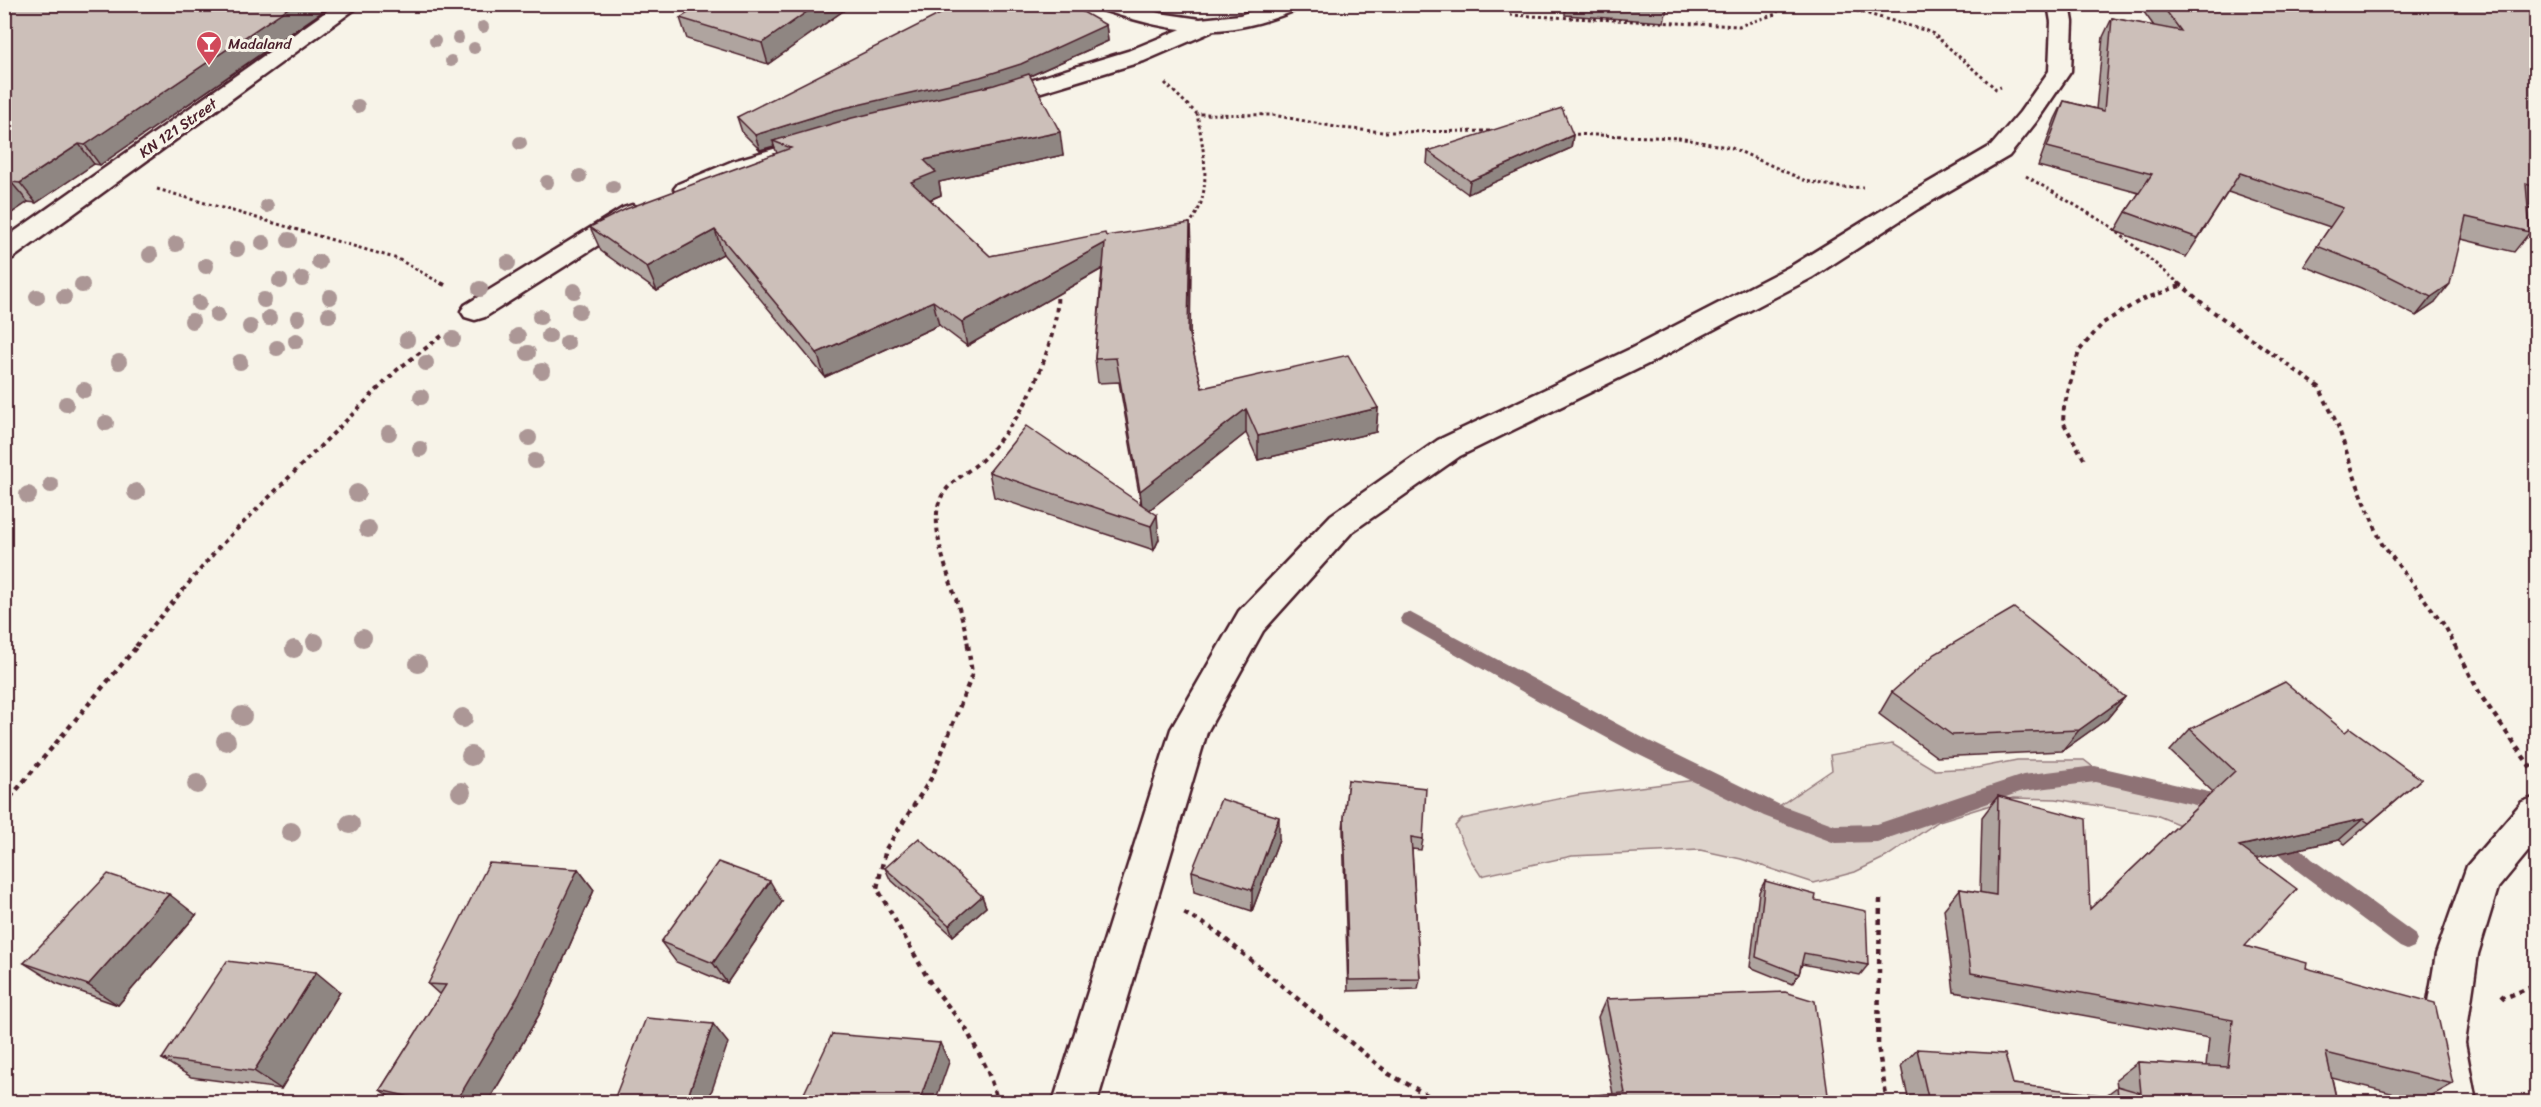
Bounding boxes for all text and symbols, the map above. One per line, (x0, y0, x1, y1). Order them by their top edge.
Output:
bar icon: Madaland (194, 29, 224, 67)
place label: Madaland (228, 31, 292, 57)
street label: KN 121 Street (133, 91, 224, 165)

